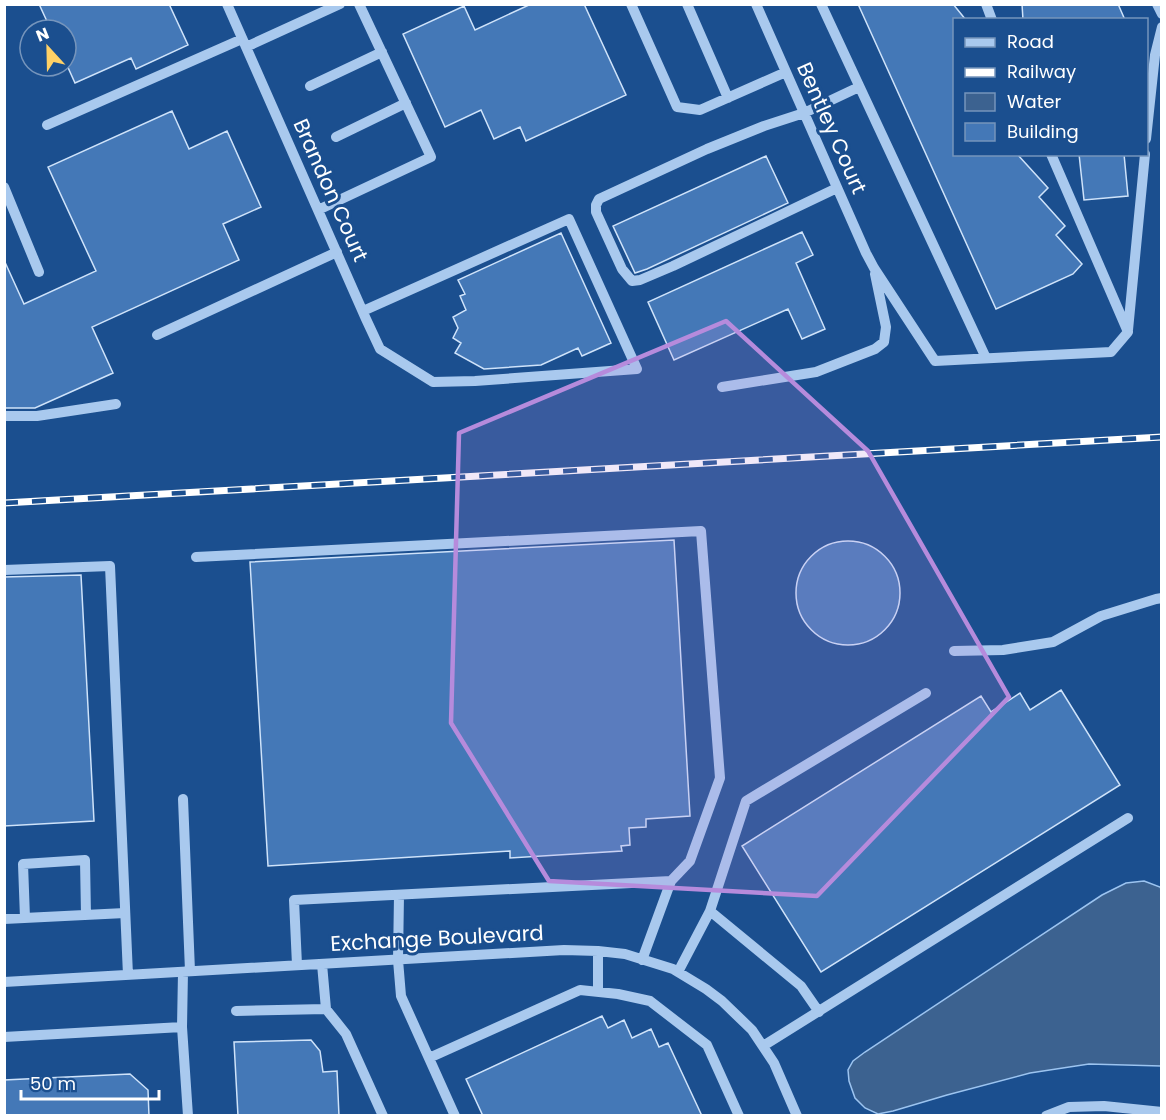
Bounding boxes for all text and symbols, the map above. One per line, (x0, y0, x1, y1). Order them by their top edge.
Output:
north arrow (18, 18, 78, 78)
legend (953, 18, 1148, 156)
text: N (33, 22, 52, 47)
text: Road (1007, 29, 1054, 54)
street label: Bentley Court (790, 58, 874, 198)
text: Railway (1007, 59, 1076, 84)
text: Water (1007, 89, 1061, 114)
street label: Brandon Court (287, 114, 375, 266)
text: Building (1007, 119, 1079, 144)
street label: Exchange Boulevard (330, 918, 544, 958)
scale bar (21, 1063, 159, 1101)
text: 50 m (30, 1071, 76, 1096)

